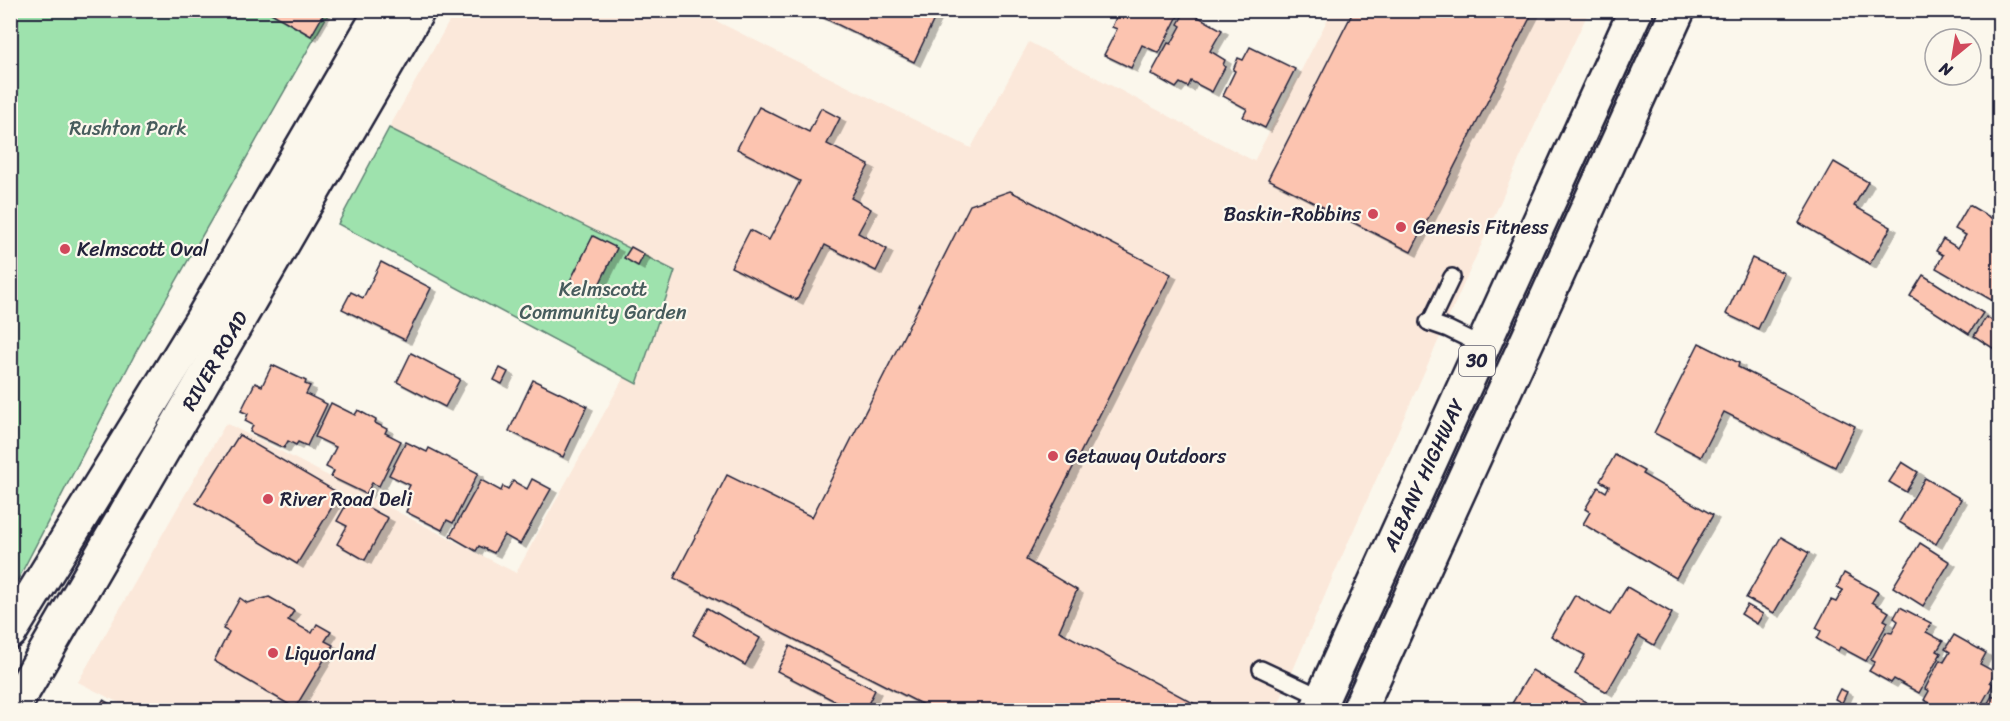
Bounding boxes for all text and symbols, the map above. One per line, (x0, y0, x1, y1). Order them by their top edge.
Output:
north arrow (1923, 27, 1983, 87)
text: N (1933, 54, 1959, 85)
park label: Rushton Park (69, 111, 187, 146)
place label: Baskin-Robbins (1224, 197, 1362, 232)
marker: Baskin-Robbins (1366, 207, 1380, 221)
place label: Genesis Fitness (1413, 210, 1549, 245)
marker: Genesis Fitness (1394, 220, 1408, 234)
place label: Kelmscott Oval (77, 232, 209, 267)
marker: Kelmscott Oval (58, 242, 72, 256)
park label: Kelmscott Community Garden (519, 272, 687, 330)
street label: RIVER ROAD (172, 304, 258, 418)
road number: 30 (1459, 346, 1495, 376)
street label: ALBANY HIGHWAY (1373, 392, 1475, 558)
place label: Getaway Outdoors (1065, 439, 1227, 474)
marker: Getaway Outdoors (1046, 449, 1060, 463)
place label: River Road Deli (280, 482, 412, 517)
marker: River Road Deli (261, 492, 275, 506)
place label: Liquorland (285, 636, 377, 671)
marker: Liquorland (266, 646, 280, 660)

